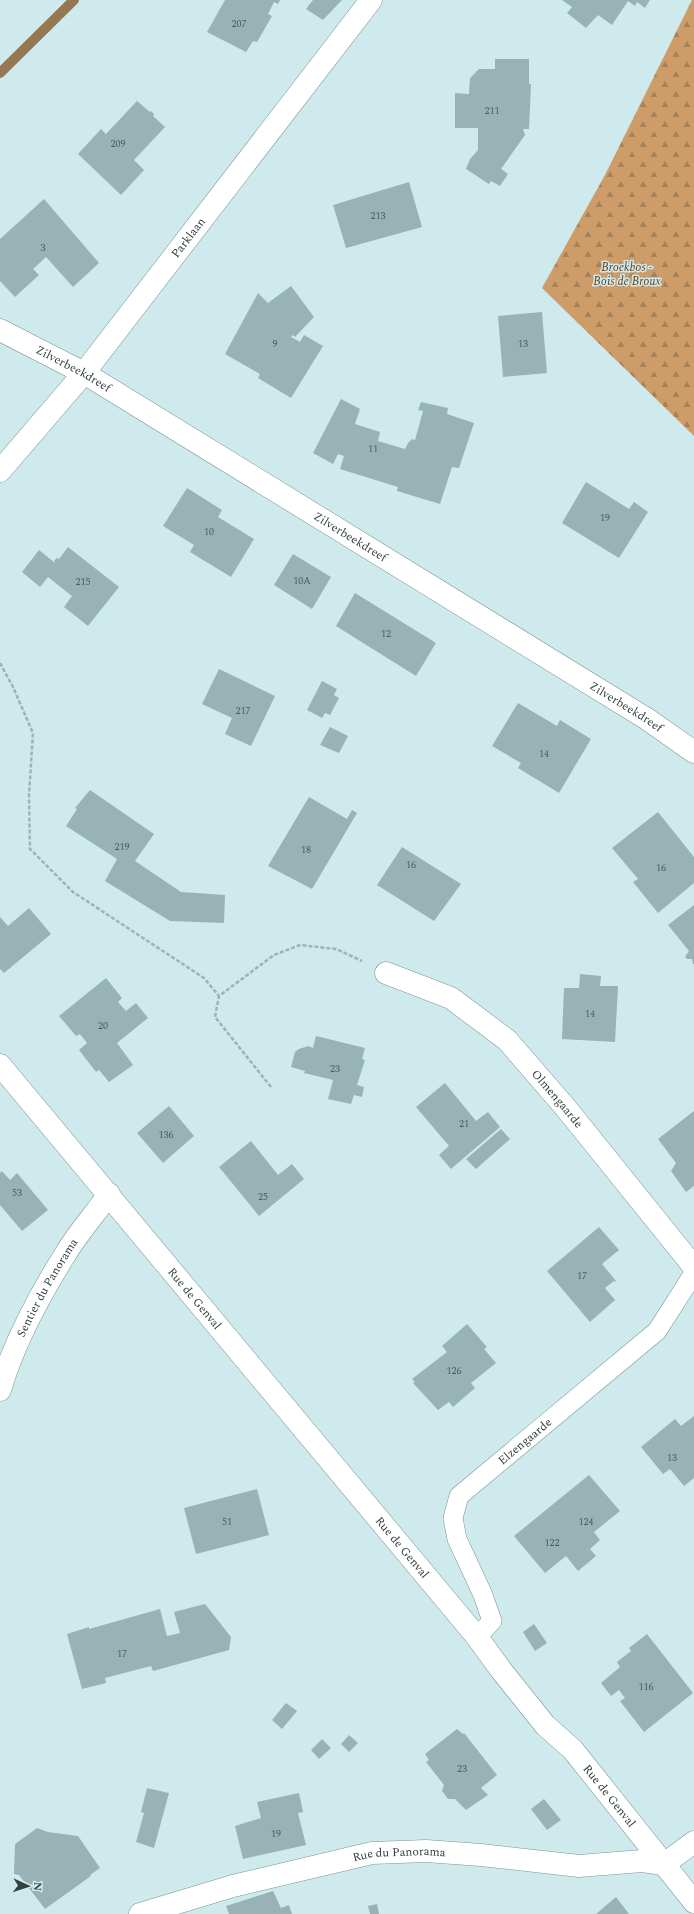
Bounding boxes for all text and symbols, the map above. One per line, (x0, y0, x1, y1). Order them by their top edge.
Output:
house number: 207 (232, 16, 247, 32)
house number: 211 (485, 103, 500, 119)
house number: 209 (111, 136, 126, 152)
house number: 213 (371, 208, 386, 224)
street label: Parklaan (166, 213, 210, 262)
house number: 3 (41, 240, 46, 256)
park label: Broekbos - Bois de Broux (593, 258, 661, 291)
house number: 9 (273, 336, 278, 352)
house number: 13 (518, 336, 528, 352)
street label: Zilverbeekdreef (32, 340, 116, 397)
house number: 11 (368, 441, 378, 457)
street label: Zilverbeekdreef (310, 507, 392, 567)
house number: 19 (600, 510, 610, 526)
house number: 10 (204, 524, 214, 540)
house number: 10A (293, 573, 311, 589)
house number: 215 (76, 574, 91, 590)
house number: 12 (381, 626, 391, 642)
street label: Zilverbeekdreef (586, 676, 668, 737)
house number: 217 (236, 703, 251, 719)
house number: 14 (539, 746, 549, 762)
house number: 219 (115, 839, 130, 855)
house number: 18 (301, 842, 311, 858)
house number: 16 (406, 857, 416, 873)
house number: 16 (656, 860, 666, 876)
house number: 14 (585, 1006, 595, 1022)
house number: 20 (98, 1018, 108, 1034)
house number: 23 (330, 1061, 340, 1077)
street label: Olmengaarde (527, 1065, 588, 1132)
house number: 21 (459, 1116, 469, 1132)
house number: 136 (159, 1127, 174, 1143)
house number: 53 (12, 1185, 22, 1201)
house number: 25 (258, 1189, 268, 1205)
street label: Sentier du Panorama (12, 1234, 83, 1340)
street label: Rue de Genval (163, 1263, 226, 1334)
house number: 17 (577, 1268, 587, 1284)
house number: 126 (447, 1363, 462, 1379)
street label: Elzengaarde (494, 1413, 556, 1469)
house number: 13 (667, 1450, 677, 1466)
street label: Rue de Genval (371, 1512, 434, 1583)
house number: 51 (222, 1514, 232, 1530)
house number: 124 (579, 1514, 594, 1530)
house number: 122 (545, 1535, 560, 1551)
house number: 17 (117, 1646, 127, 1662)
house number: 116 (639, 1679, 654, 1695)
street label: Rue de Genval (578, 1760, 641, 1831)
house number: 23 (457, 1761, 467, 1777)
house number: 19 (271, 1826, 281, 1842)
street label: Rue du Panorama (351, 1841, 447, 1867)
north arrow (8, 1866, 48, 1906)
text: N (29, 1882, 46, 1891)

